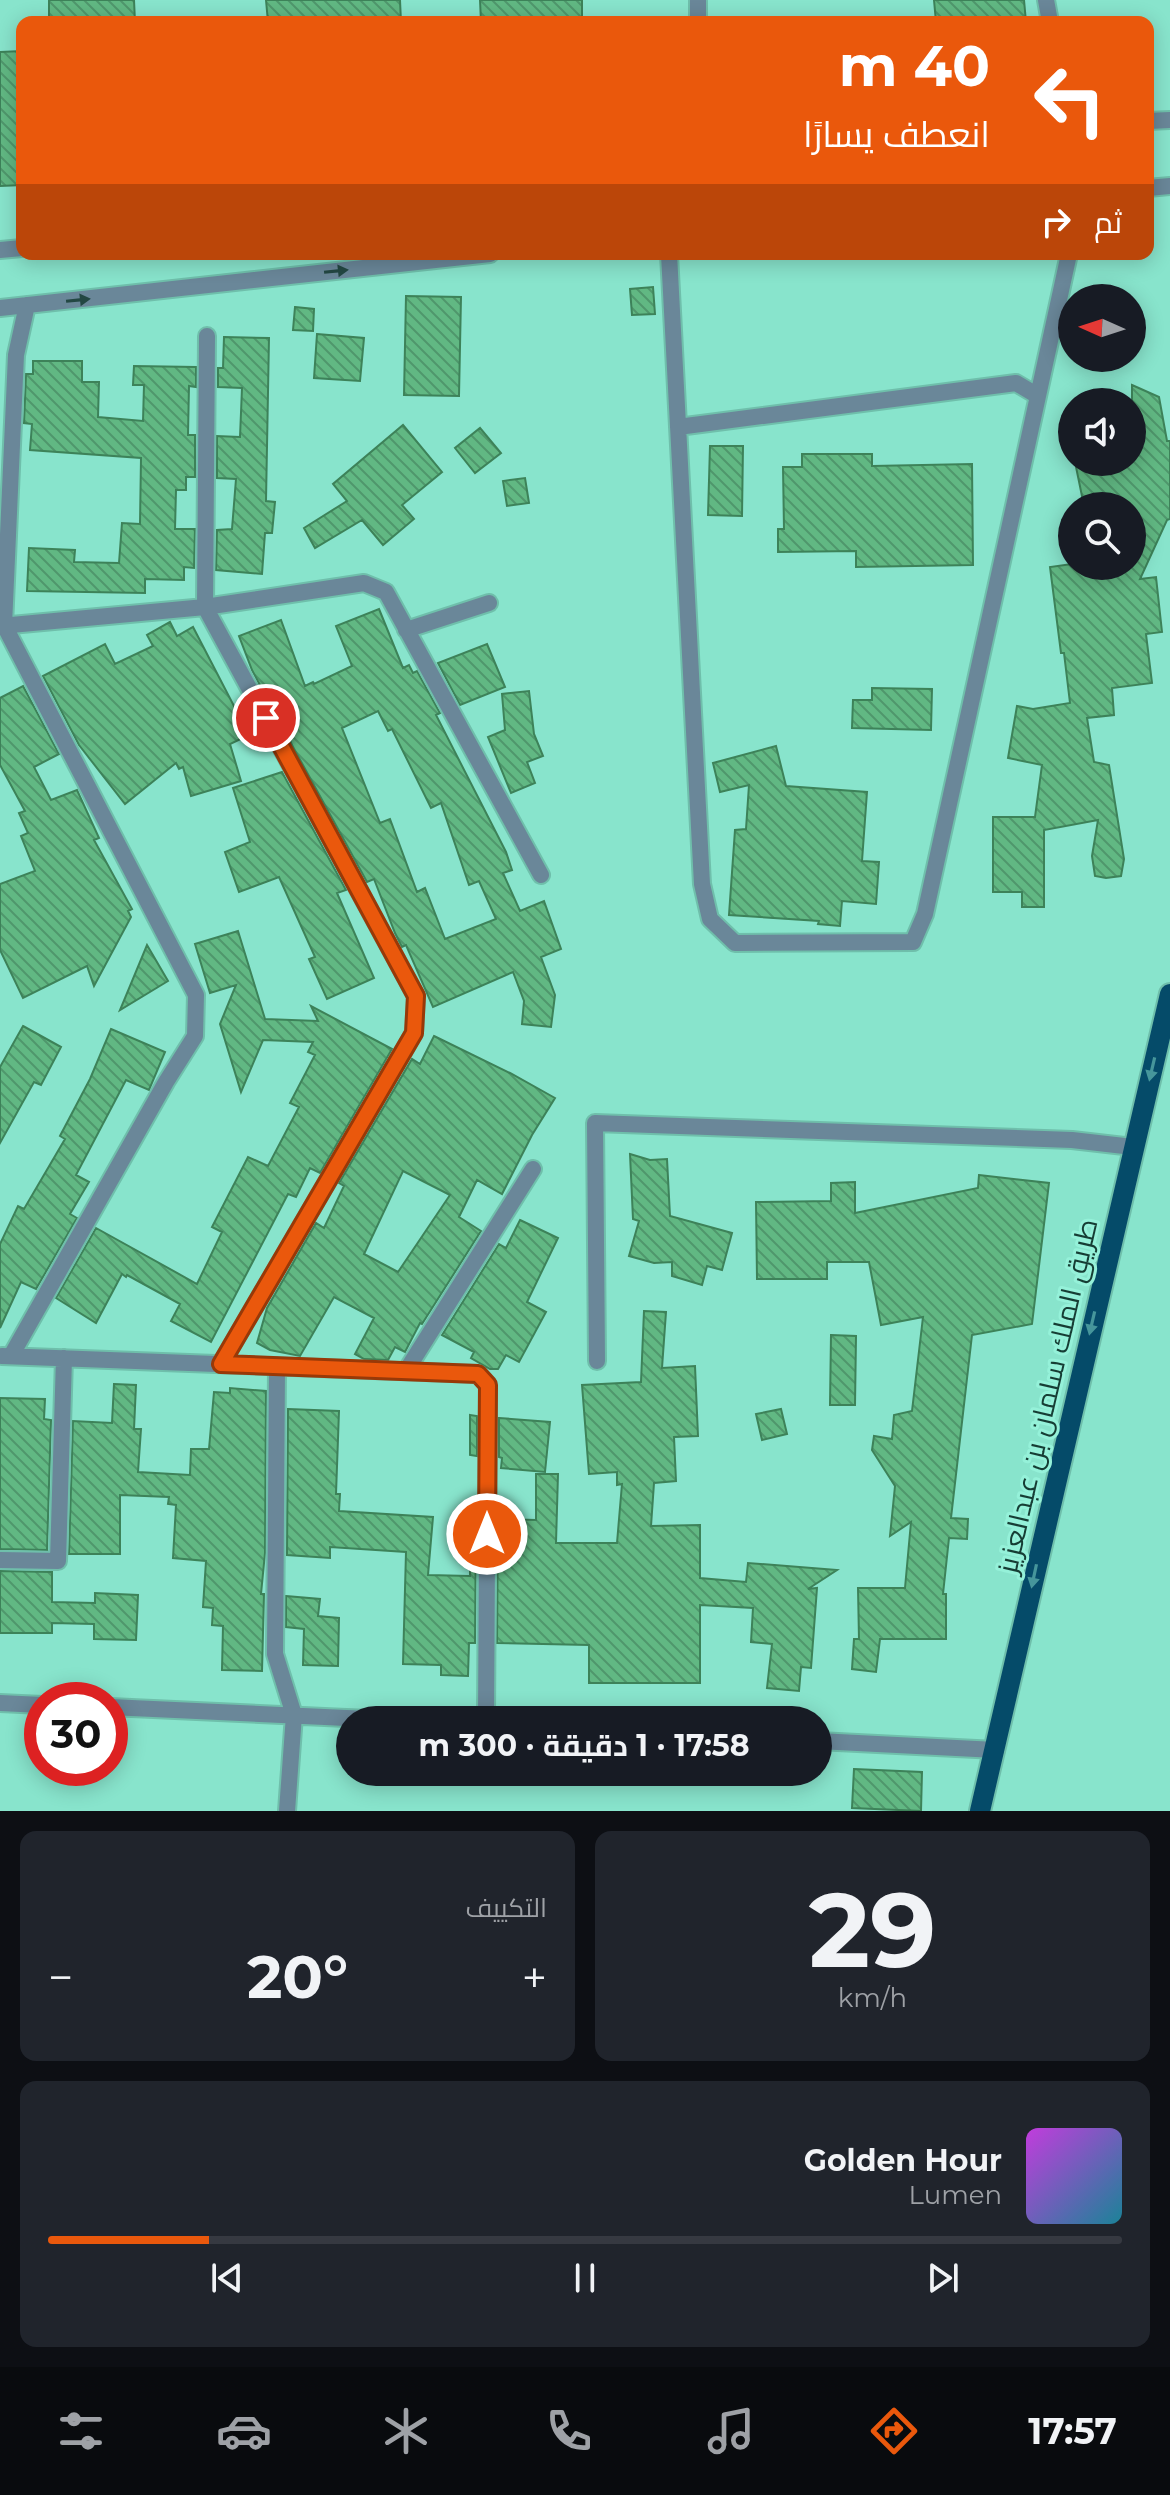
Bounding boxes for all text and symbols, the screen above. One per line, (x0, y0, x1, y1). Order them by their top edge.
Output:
text: 40 m (839, 32, 990, 100)
icon: left (1018, 48, 1122, 152)
text: انعطف يسارًا (803, 112, 990, 156)
icon: right (1034, 200, 1078, 244)
text: ثم (1094, 204, 1122, 241)
one-way arrow (324, 265, 349, 278)
north arrow (1058, 284, 1146, 372)
map controls (1058, 284, 1146, 580)
one-way arrow (65, 293, 90, 306)
button: sound (1058, 388, 1146, 476)
button: search (1058, 492, 1146, 580)
pin (232, 684, 300, 752)
icon: arrive (244, 696, 288, 740)
one-way arrow (1145, 1057, 1158, 1082)
street label: طريق الملك سلمان بن عبدالعزيز (989, 1215, 1104, 1579)
one-way arrow (1085, 1310, 1098, 1335)
position arrow (445, 1492, 529, 1576)
one-way arrow (1027, 1564, 1040, 1589)
speed limit sign: 30 (24, 1682, 128, 1786)
text: 17:58 · 1 دقيقة · 300 m (419, 1727, 749, 1764)
text: 29 (809, 1866, 936, 1993)
text: التكييف (465, 1892, 547, 1924)
text: 20° (247, 1940, 348, 2013)
text: − (48, 1950, 73, 2004)
text: + (522, 1950, 547, 2004)
text: km/h (838, 1982, 907, 2014)
text: Golden Hour (804, 2142, 1002, 2179)
text: Lumen (909, 2179, 1002, 2211)
icon: previous (205, 2256, 249, 2300)
icon: pause (563, 2256, 607, 2300)
icon: next (921, 2256, 965, 2300)
icon: filters (53, 2403, 109, 2459)
icon: car (216, 2403, 272, 2459)
icon: climate (378, 2403, 434, 2459)
icon: phone (541, 2403, 597, 2459)
icon: music (703, 2403, 759, 2459)
icon: directions (866, 2403, 922, 2459)
text: 17:57 (1028, 2409, 1117, 2453)

